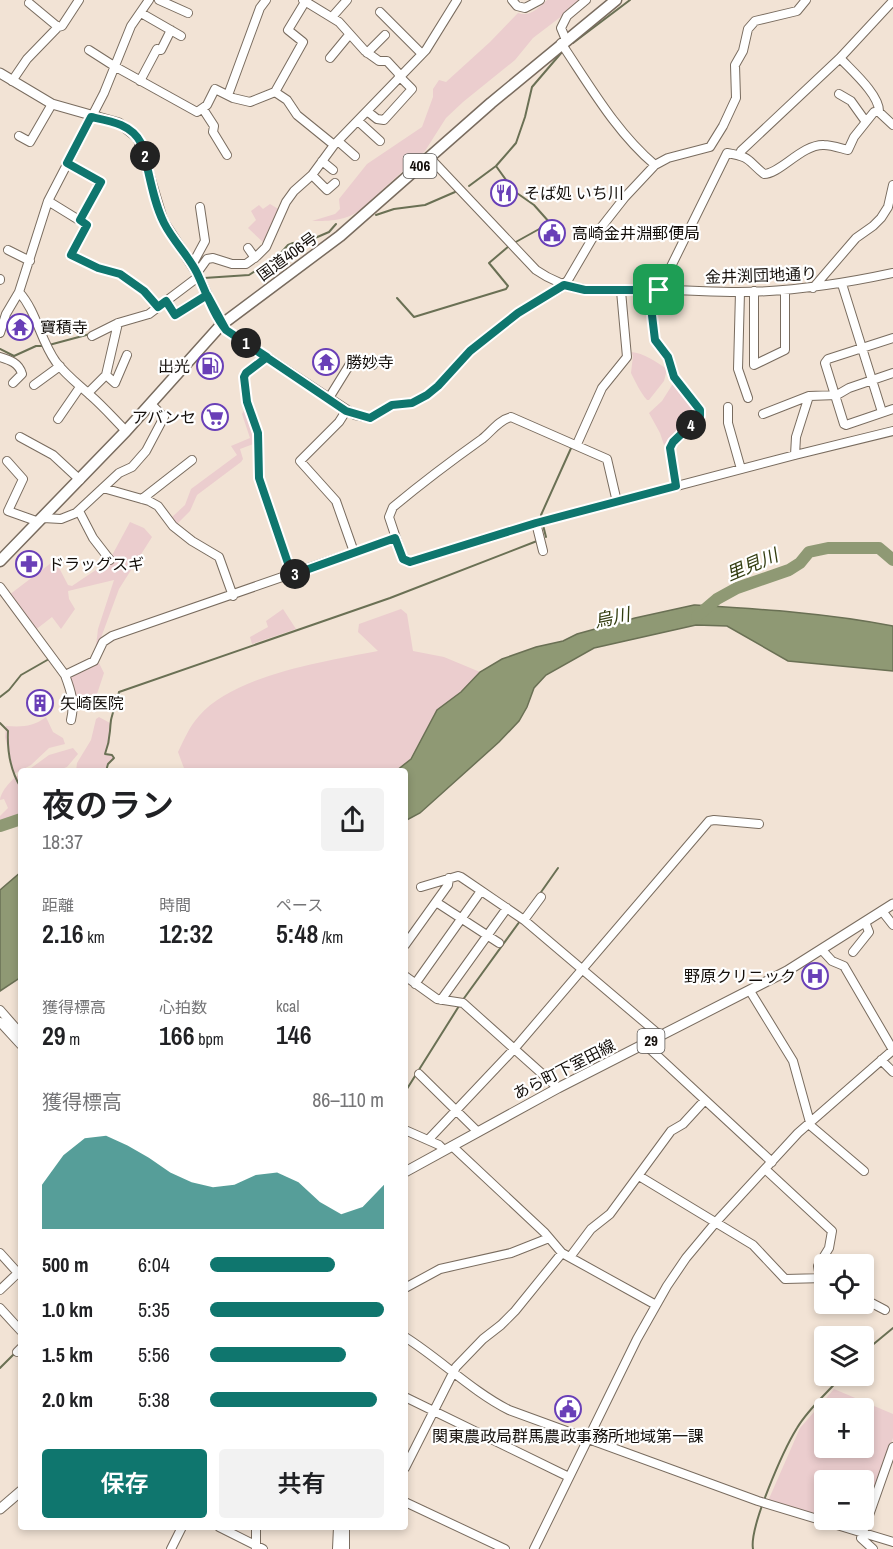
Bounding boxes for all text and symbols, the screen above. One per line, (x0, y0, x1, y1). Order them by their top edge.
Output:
pin: 2 (130, 141, 160, 171)
text: 2 (141, 145, 149, 167)
road number: 406 (404, 154, 436, 178)
restaurant icon: そば処 いち川 (489, 178, 519, 208)
place label: そば処 いち川 (524, 182, 624, 204)
public building icon: 高崎金井淵郵便局 (537, 218, 567, 248)
place label: 高崎金井淵郵便局 (572, 222, 700, 244)
street label: 国道406号 (252, 227, 322, 285)
street label: 金井渕団地通り (705, 262, 817, 288)
pin (633, 264, 684, 315)
icon: arrive (642, 273, 675, 306)
temple icon: 寶積寺 (5, 312, 35, 342)
place label: 寶積寺 (40, 316, 88, 338)
pin: 1 (231, 328, 261, 358)
text: 1 (242, 332, 250, 354)
temple icon: 勝妙寺 (311, 347, 341, 377)
fuel station icon: 出光 (195, 351, 225, 381)
place label: 勝妙寺 (346, 351, 394, 373)
place label: 出光 (158, 355, 190, 377)
supermarket icon: アバンセ (200, 402, 230, 432)
place label: アバンセ (132, 406, 196, 428)
pin: 4 (676, 410, 706, 440)
text: 4 (687, 414, 695, 436)
water label: 里見川 (722, 542, 783, 587)
pharmacy icon: ドラッグスギ (14, 549, 44, 579)
place label: ドラッグスギ (48, 553, 144, 575)
pin: 3 (280, 559, 310, 589)
text: 3 (291, 563, 299, 585)
water label: 烏川 (592, 601, 634, 633)
building icon: 矢崎医院 (25, 688, 55, 718)
place label: 矢崎医院 (60, 692, 124, 714)
text: 夜のラン (42, 783, 174, 827)
button: share (321, 788, 384, 851)
text: 18:37 (42, 828, 83, 855)
text: 距離 (42, 894, 74, 916)
text: 時間 (159, 894, 191, 916)
text: ペース (276, 894, 323, 916)
text: 2.16 (42, 916, 84, 951)
text: 12:32 (159, 916, 213, 951)
text: 5:48 (276, 916, 318, 951)
text: km (84, 926, 105, 948)
text: /km (318, 926, 343, 948)
hospital icon: 野原クリニック (800, 961, 830, 991)
place label: 野原クリニック (684, 965, 796, 987)
text: kcal (276, 995, 299, 1017)
text: 獲得標高 (42, 996, 106, 1018)
text: 心拍数 (159, 996, 207, 1018)
text: 146 (276, 1017, 312, 1052)
text: 29 (42, 1018, 66, 1053)
text: 166 (159, 1018, 195, 1053)
text: m (66, 1028, 80, 1050)
text: bpm (195, 1028, 224, 1050)
road number: 29 (638, 1029, 664, 1053)
street label: あら町下室田線 (509, 1034, 619, 1104)
text: 86–110 m (312, 1086, 384, 1113)
text: 獲得標高 (42, 1088, 122, 1115)
text: 500 m (42, 1251, 89, 1278)
text: 6:04 (138, 1251, 170, 1278)
map controls (814, 1254, 874, 1530)
button: locate (814, 1254, 874, 1314)
text: 1.0 km (42, 1296, 93, 1323)
text: 5:35 (138, 1296, 170, 1323)
button: layers (814, 1326, 874, 1386)
text: 1.5 km (42, 1341, 93, 1368)
text: 5:56 (138, 1341, 170, 1368)
text: 2.0 km (42, 1386, 93, 1413)
text: 5:38 (138, 1386, 170, 1413)
public building icon: 関東農政局群馬農政事務所地域第一課 (553, 1394, 583, 1424)
button: + (814, 1398, 874, 1458)
place label: 関東農政局群馬農政事務所地域第一課 (432, 1425, 704, 1447)
button: 保存 (42, 1449, 207, 1518)
button: 共有 (219, 1449, 384, 1518)
button: − (814, 1470, 874, 1530)

